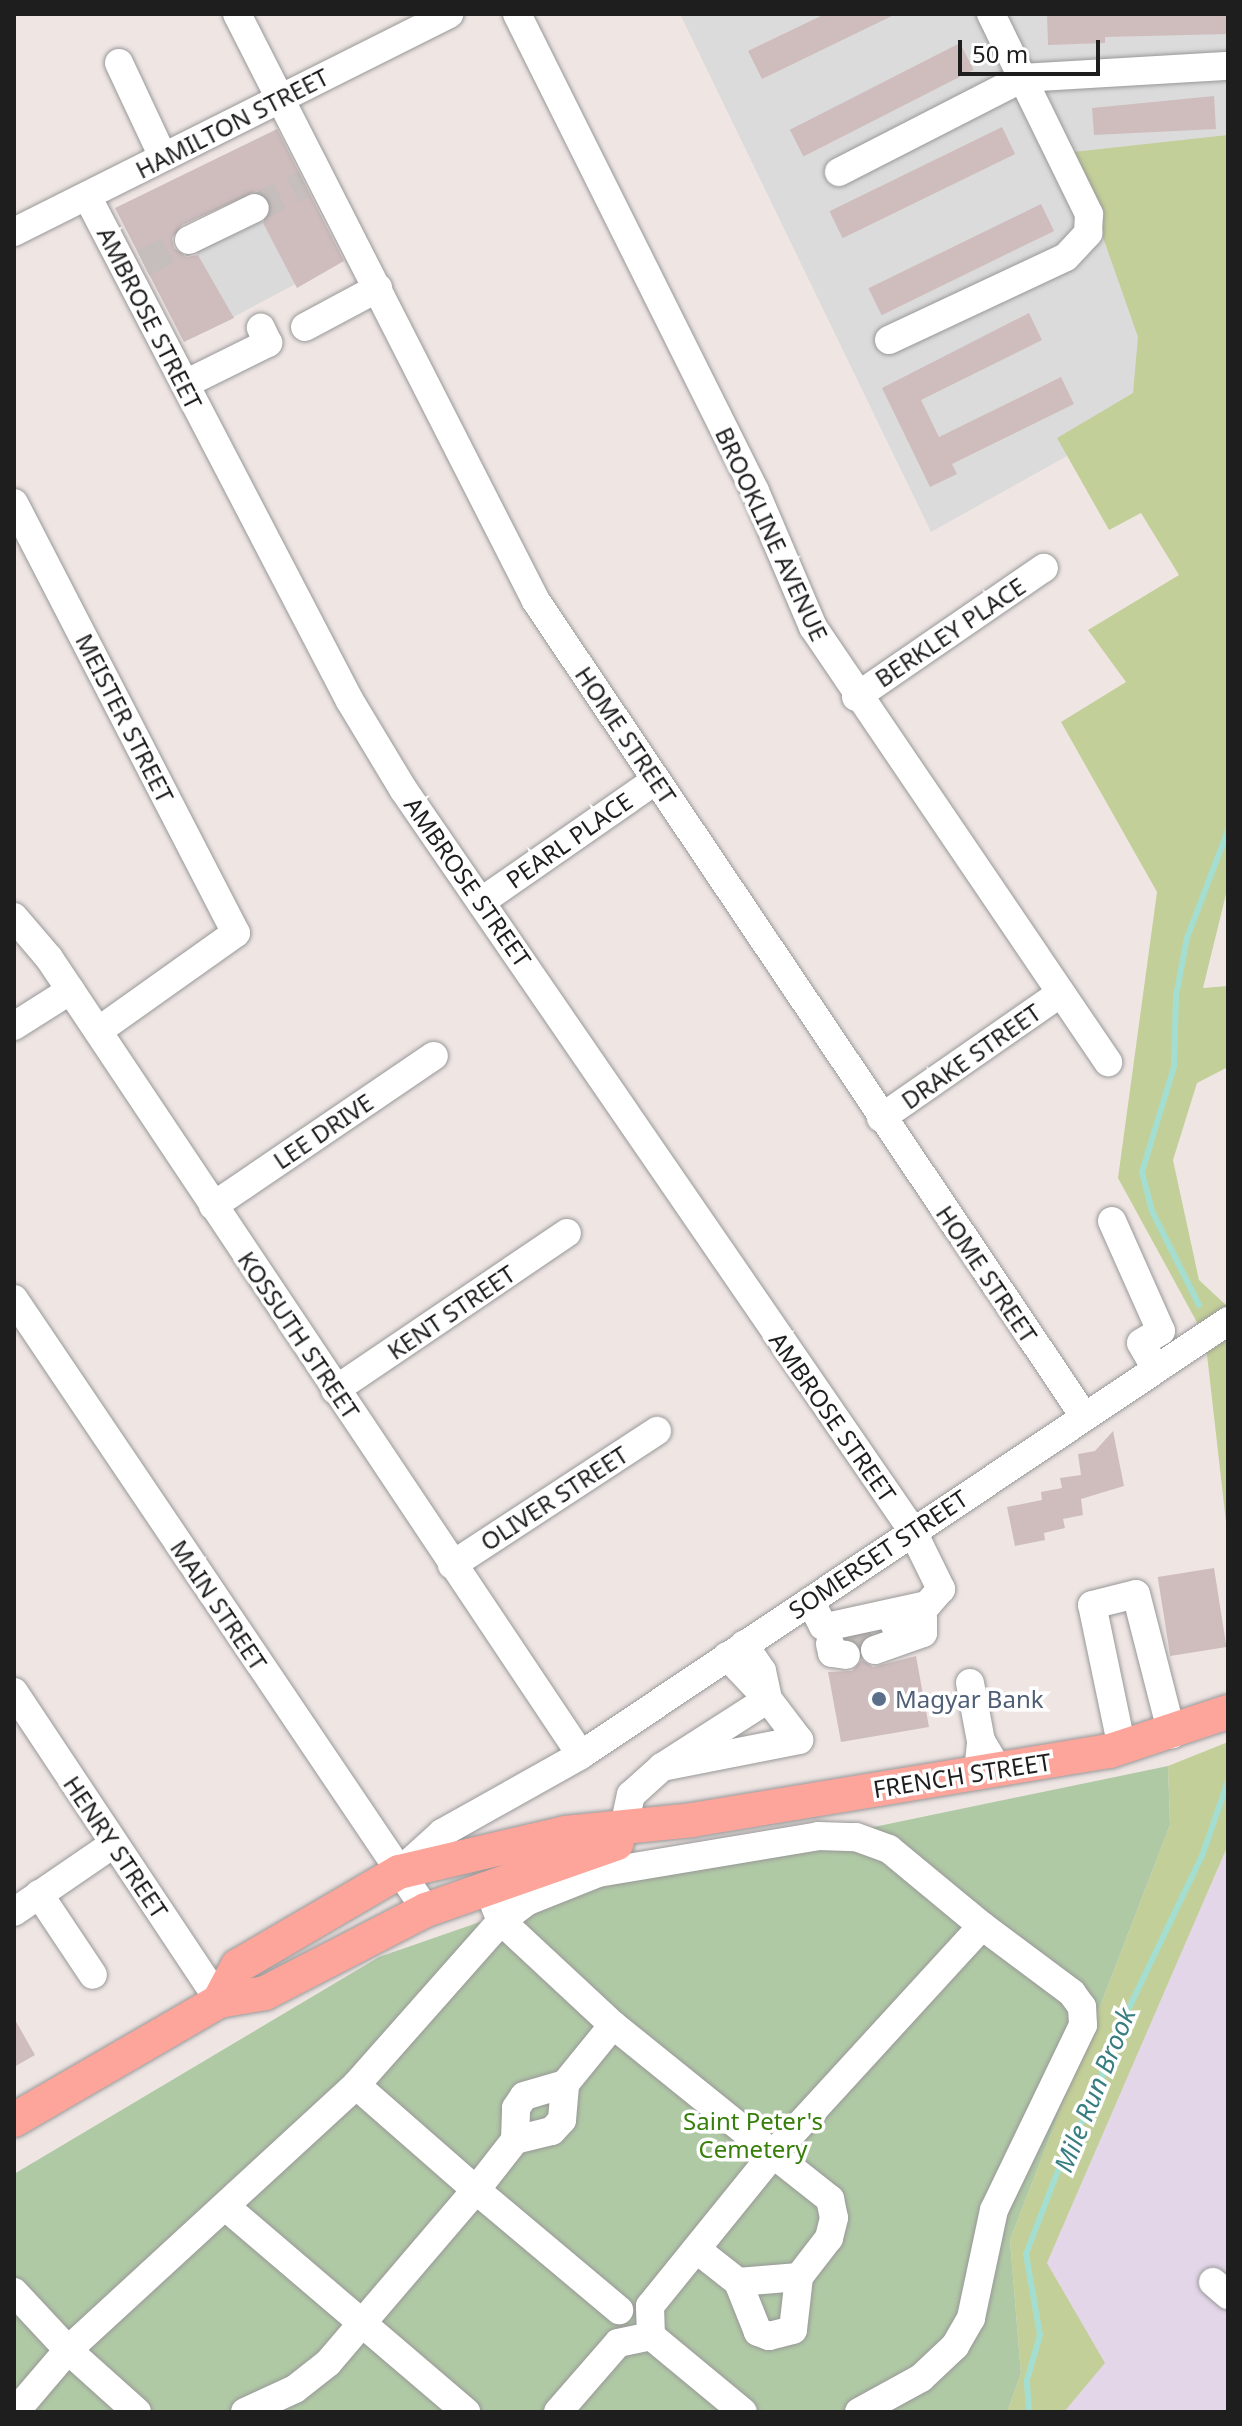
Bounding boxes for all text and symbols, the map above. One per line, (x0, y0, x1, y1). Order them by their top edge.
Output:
scale bar (962, 24, 1104, 74)
text: 50 m (972, 37, 1028, 70)
street label: HAMILTON STREET (131, 62, 333, 184)
street label: AMBROSE STREET (92, 222, 208, 414)
street label: BROOKLINE AVENUE (710, 422, 834, 646)
street label: BERKLEY PLACE (869, 571, 1031, 693)
street label: MEISTER STREET (70, 629, 180, 807)
street label: HOME STREET (570, 661, 682, 809)
street label: PEARL PLACE (500, 786, 638, 894)
street label: AMBROSE STREET (399, 792, 537, 972)
street label: DRAKE STREET (896, 997, 1046, 1115)
street label: LEE DRIVE (268, 1087, 378, 1175)
street label: HOME STREET (931, 1200, 1043, 1348)
street label: KOSSUTH STREET (232, 1246, 366, 1424)
street label: KENT STREET (382, 1259, 520, 1365)
street label: AMBROSE STREET (764, 1327, 902, 1507)
street label: OLIVER STREET (475, 1440, 633, 1556)
street label: SOMERSET STREET (783, 1483, 973, 1625)
street label: MAIN STREET (165, 1534, 273, 1676)
place label: Magyar Bank (895, 1685, 1044, 1713)
marker: Magyar Bank (870, 1690, 888, 1708)
street label: FRENCH STREET (871, 1747, 1053, 1803)
street label: HENRY STREET (58, 1770, 174, 1924)
water label: Mile Run Brook (1048, 2003, 1142, 2177)
park label: Saint Peter's Cemetery (683, 2107, 823, 2163)

